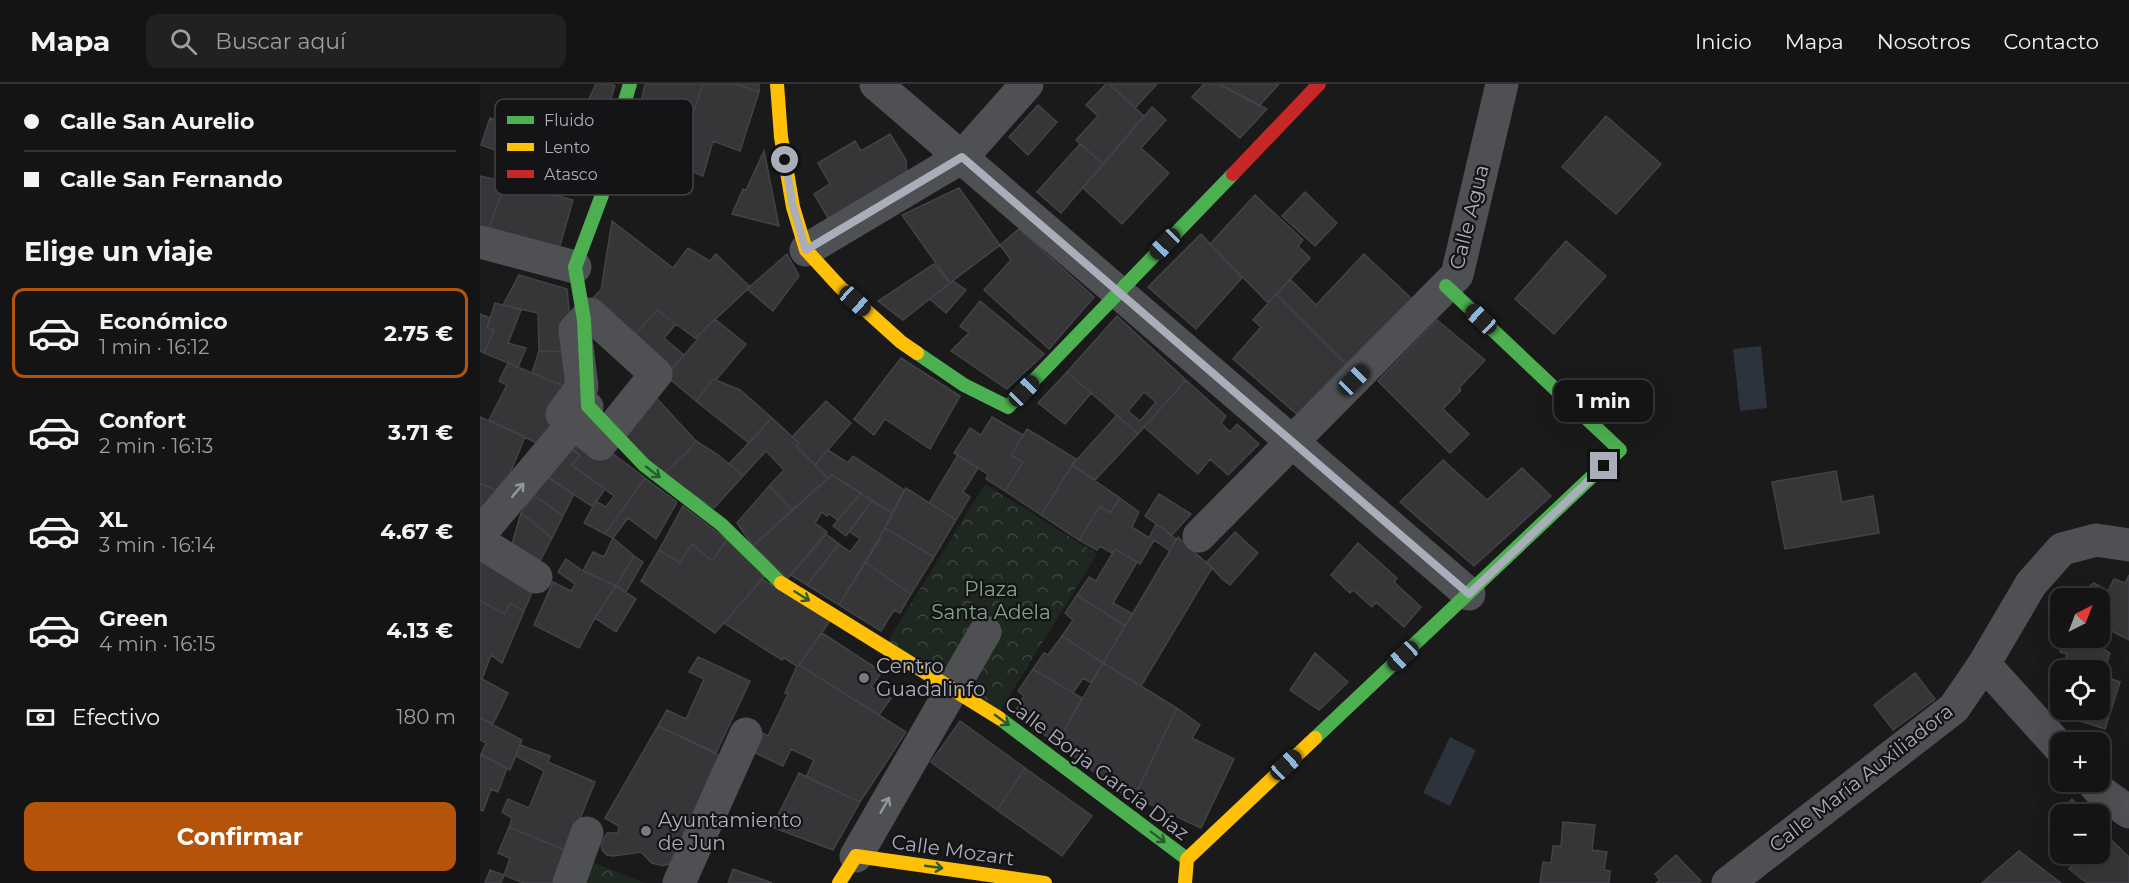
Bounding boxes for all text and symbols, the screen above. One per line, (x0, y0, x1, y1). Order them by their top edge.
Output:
search box (146, 14, 566, 68)
text: Mapa (30, 24, 110, 58)
icon: search (167, 25, 200, 58)
text: Buscar aquí (215, 28, 346, 55)
text: Inicio (1695, 29, 1752, 54)
text: Mapa (1785, 29, 1844, 54)
text: Nosotros (1877, 29, 1970, 54)
text: Contacto (2003, 29, 2099, 54)
legend (495, 99, 693, 195)
text: Calle San Aurelio (60, 108, 254, 135)
text: Fluido (544, 111, 594, 130)
text: Lento (544, 138, 590, 157)
route start (771, 146, 798, 173)
street label: Calle Agua (1444, 162, 1494, 272)
text: Atasco (544, 165, 598, 184)
text: Calle San Fernando (60, 166, 283, 193)
car (1146, 225, 1184, 263)
text: Elige un viaje (24, 235, 213, 268)
car (836, 282, 874, 320)
car (1462, 300, 1500, 338)
icon: car (27, 306, 81, 360)
text: Económico (99, 308, 228, 335)
text: 2.75 € (384, 320, 453, 347)
text: 1 min · 16:12 (99, 335, 209, 359)
car (1335, 361, 1373, 399)
car (1005, 372, 1043, 410)
callout: 1 min (1554, 379, 1654, 421)
text: 1 min (1576, 389, 1631, 413)
icon: car (27, 405, 81, 459)
text: Confort (99, 407, 186, 434)
text: 3.71 € (388, 419, 453, 446)
text: 2 min · 16:13 (99, 434, 213, 458)
route end (1590, 452, 1617, 479)
one-way arrow (644, 465, 660, 478)
one-way arrow (511, 482, 524, 498)
icon: car (27, 504, 81, 558)
text: XL (99, 506, 128, 533)
text: 4.67 € (380, 518, 453, 545)
text: 3 min · 16:14 (99, 533, 215, 557)
park label: Plaza Santa Adela (931, 577, 1051, 624)
north arrow (2050, 588, 2110, 648)
map controls (2050, 588, 2110, 864)
one-way arrow (793, 590, 810, 602)
icon: car (27, 603, 81, 657)
text: Green (99, 605, 168, 632)
text: 4.13 € (386, 617, 453, 644)
text: 4 min · 16:15 (99, 632, 215, 656)
car (1384, 637, 1422, 675)
place label: Centro Guadalinfo (876, 654, 985, 701)
button: locate (2050, 660, 2110, 720)
marker: Centro Guadalinfo (857, 671, 871, 685)
street label: Calle Borja García Díaz (1000, 691, 1194, 845)
street label: Calle María Auxiliadora (1764, 699, 1958, 857)
icon: cash (24, 701, 57, 734)
text: Efectivo (72, 704, 160, 731)
text: 180 m (396, 705, 456, 729)
one-way arrow (994, 714, 1010, 726)
button: + (2050, 732, 2110, 792)
car (1267, 746, 1305, 784)
one-way arrow (879, 797, 891, 814)
button: Confirmar (24, 802, 456, 871)
button: − (2050, 804, 2110, 864)
place label: Ayuntamiento de Jun (658, 808, 802, 855)
marker: Ayuntamiento de Jun (639, 824, 653, 838)
street label: Calle Mozart (890, 830, 1016, 870)
one-way arrow (1150, 830, 1166, 843)
one-way arrow (924, 862, 944, 873)

